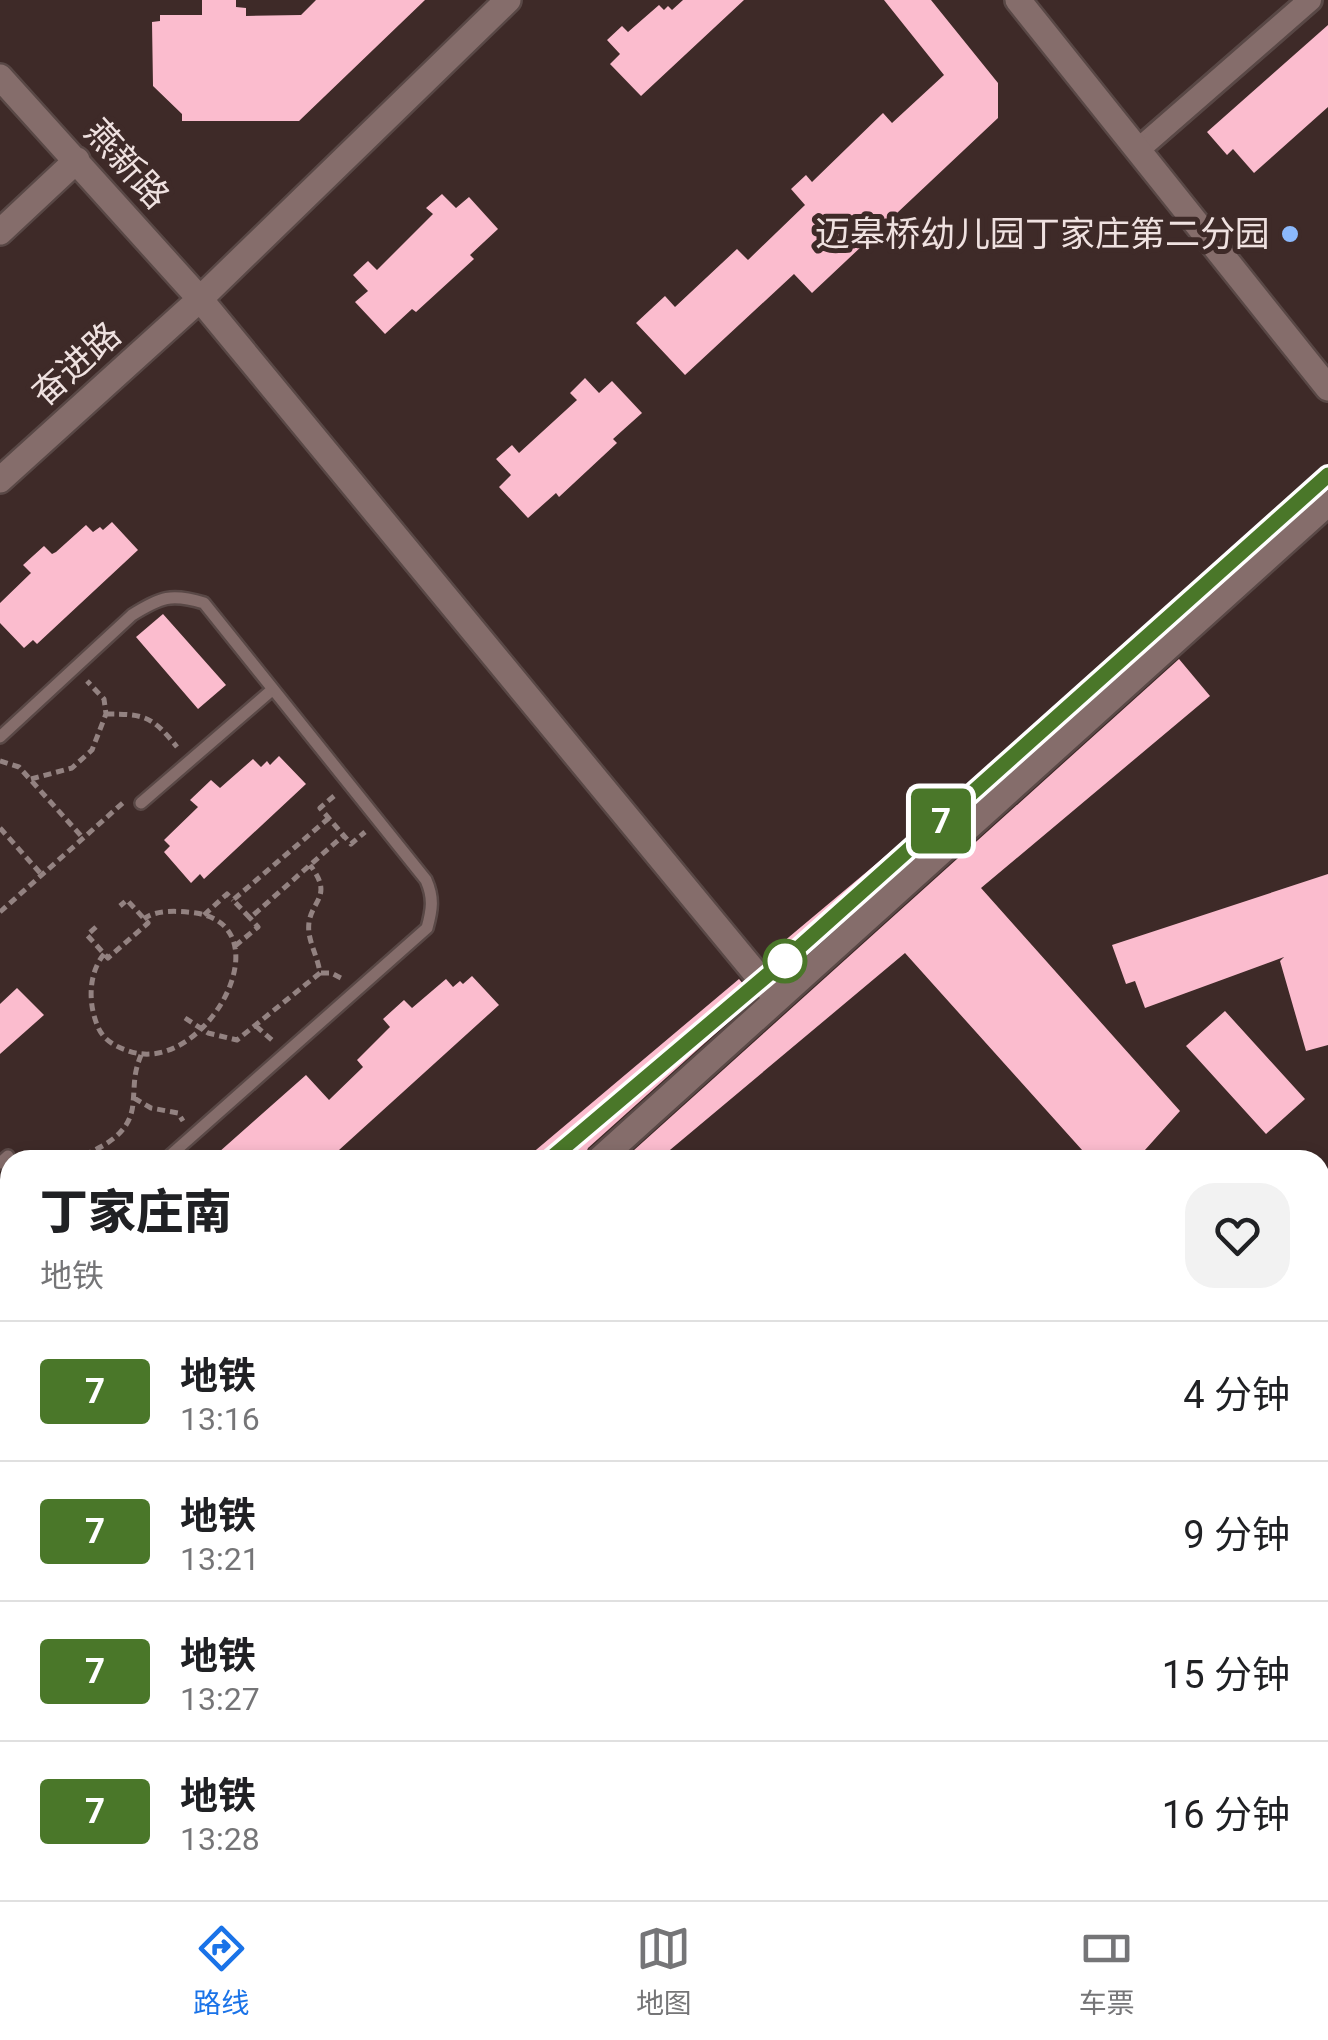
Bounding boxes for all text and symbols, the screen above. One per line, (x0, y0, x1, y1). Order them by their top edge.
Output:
street label: 燕新路 (76, 112, 177, 217)
place label: 迈皋桥幼儿园丁家庄第二分园 (815, 214, 1270, 255)
marker: 迈皋桥幼儿园丁家庄第二分园 (1279, 223, 1301, 245)
street label: 奋进路 (24, 314, 129, 415)
line badge: 7 (908, 788, 974, 854)
text: 7 (931, 801, 951, 842)
unlabelled marker (764, 940, 806, 982)
button: heart (1185, 1183, 1290, 1288)
text: 丁家庄南 (40, 1184, 232, 1241)
text: 地铁 (40, 1257, 104, 1295)
text: 地铁 (180, 1354, 256, 1398)
text: 7 (85, 1371, 105, 1412)
text: 4 分钟 (1183, 1373, 1290, 1417)
text: 13:16 (180, 1400, 260, 1438)
text: 地铁 (180, 1494, 256, 1538)
text: 7 (85, 1511, 105, 1552)
text: 9 分钟 (1183, 1513, 1290, 1557)
text: 13:21 (180, 1540, 260, 1578)
text: 地铁 (180, 1634, 256, 1678)
text: 7 (85, 1651, 105, 1692)
text: 15 分钟 (1162, 1653, 1290, 1697)
text: 13:27 (180, 1680, 260, 1718)
text: 地铁 (180, 1774, 256, 1818)
text: 7 (85, 1791, 105, 1832)
text: 16 分钟 (1162, 1793, 1290, 1837)
text: 13:28 (180, 1820, 260, 1858)
tab: 路线 (193, 1921, 249, 2021)
tab: 地图 (636, 1921, 692, 2021)
tab: 车票 (1079, 1921, 1135, 2021)

